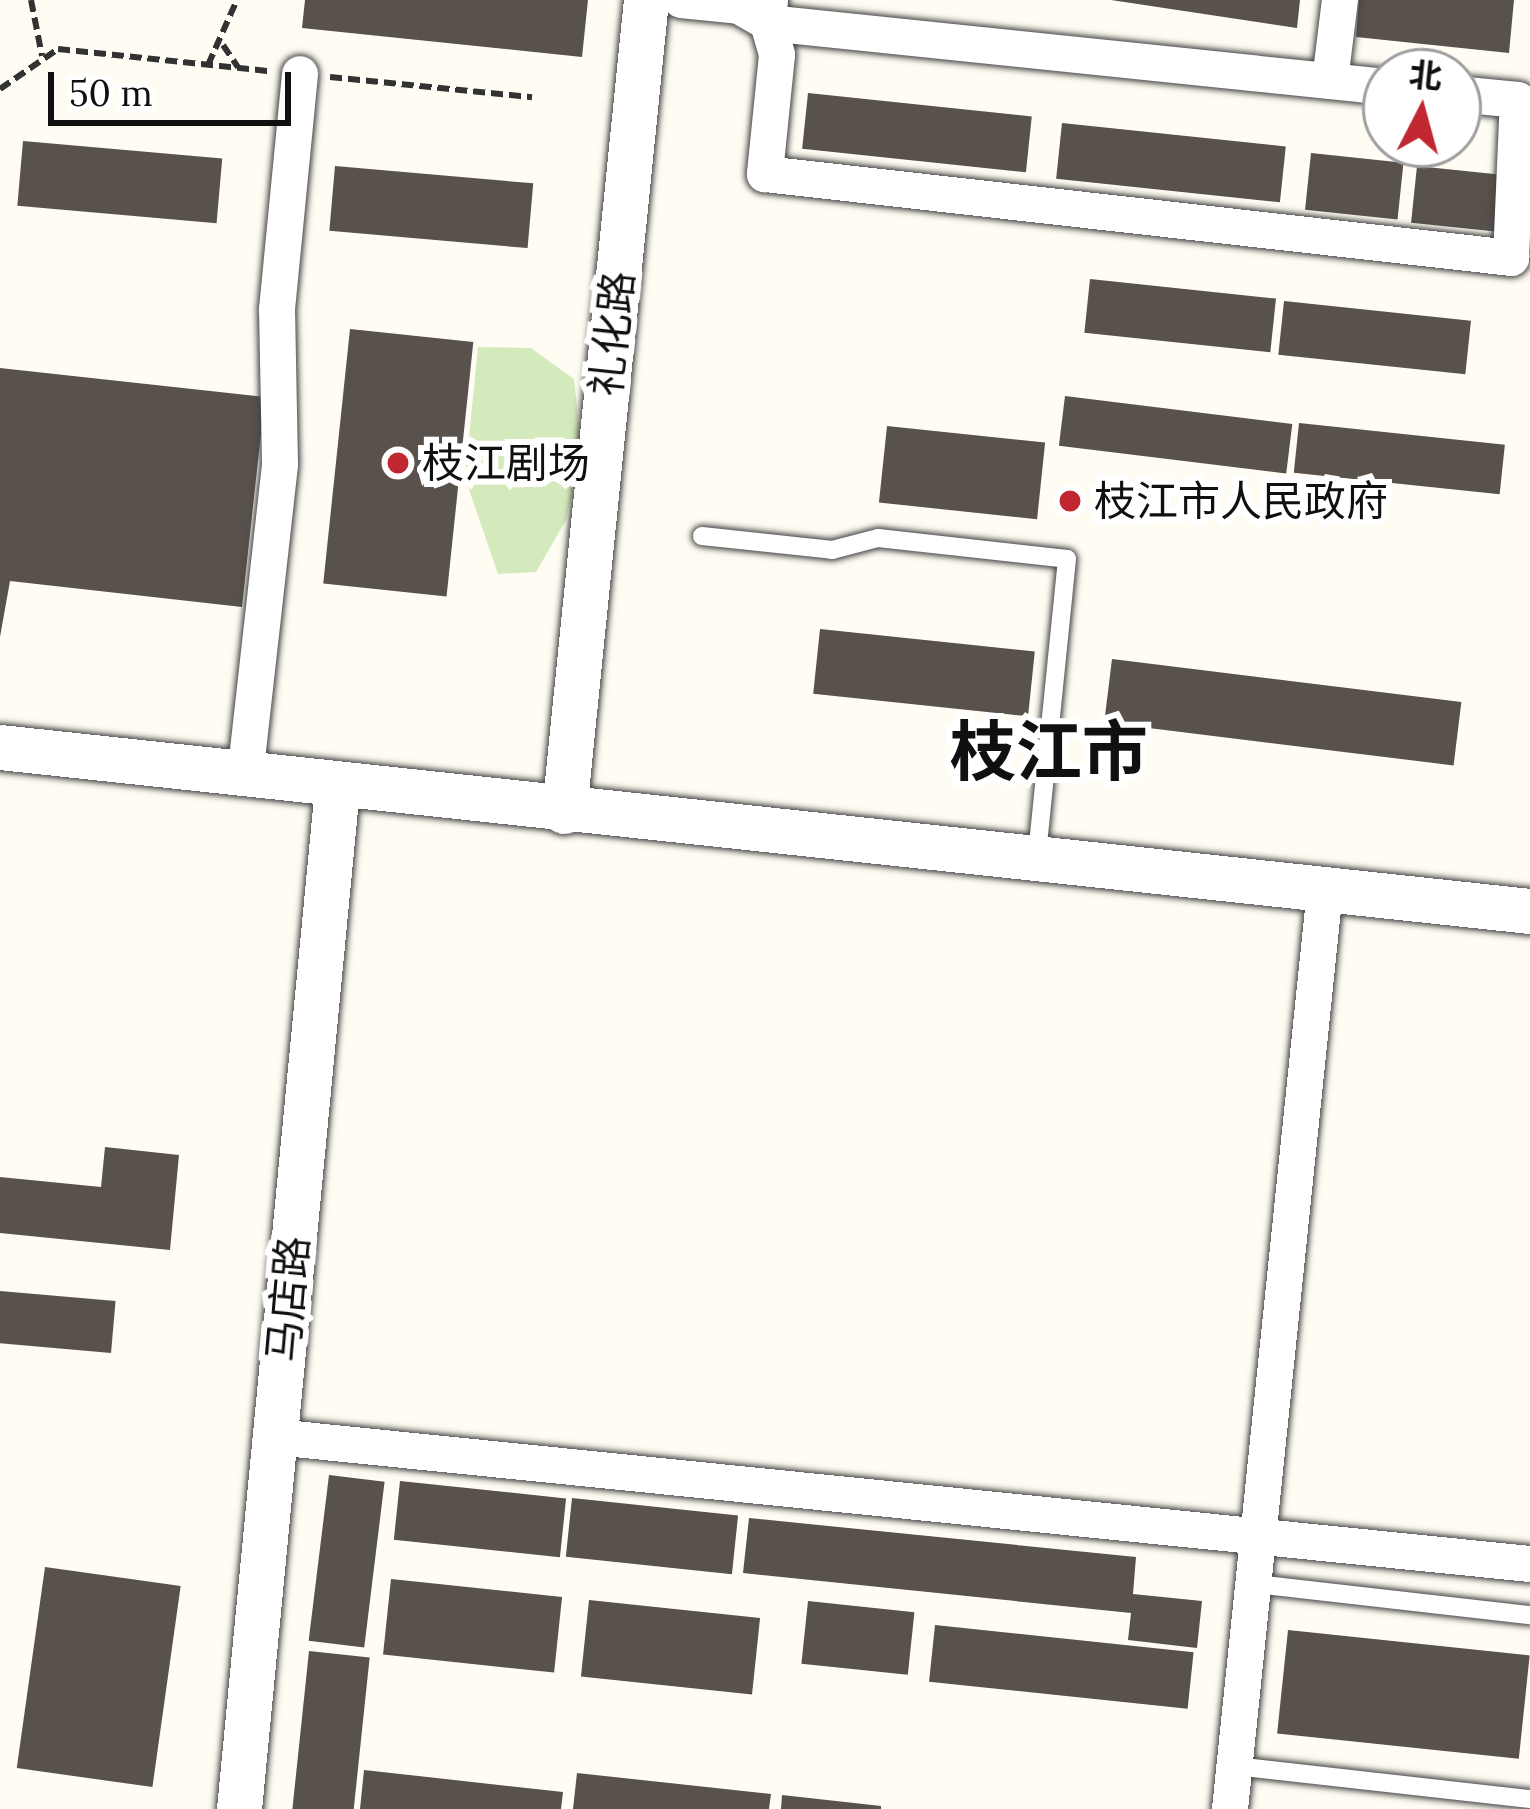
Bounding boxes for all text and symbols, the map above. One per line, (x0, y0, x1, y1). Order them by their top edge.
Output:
scale bar (54, 48, 297, 122)
north arrow (1362, 48, 1482, 168)
text: 北 (1407, 53, 1444, 98)
text: 50 m (69, 70, 153, 116)
street label: 礼化路 (580, 269, 644, 399)
place label: 枝江剧场 (422, 438, 590, 488)
marker: 枝江剧场 (385, 450, 411, 476)
place label: 枝江市人民政府 (1094, 476, 1388, 526)
marker: 枝江市人民政府 (1057, 488, 1083, 514)
district label: 枝江市 (950, 712, 1148, 792)
street label: 马店路 (257, 1234, 319, 1364)

